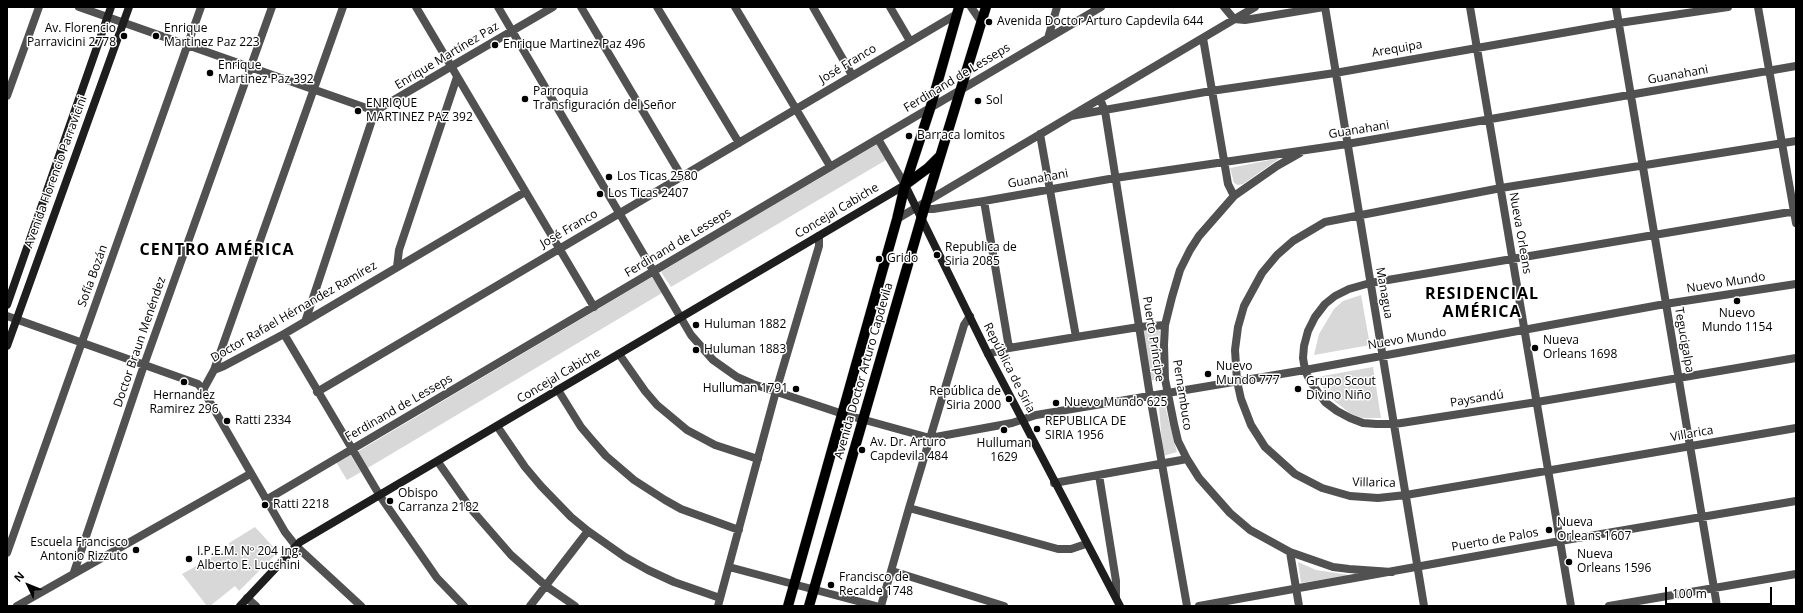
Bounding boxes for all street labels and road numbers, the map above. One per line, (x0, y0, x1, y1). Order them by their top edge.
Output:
street label: Enrique Martínez Paz (392, 19, 502, 93)
street label: Arequipa (1371, 37, 1423, 61)
street label: José Franco (817, 41, 879, 87)
street label: Ferdinand de Lesseps (901, 41, 1013, 115)
street label: Guanahani (1647, 63, 1709, 87)
street label: Avenida Florencio Parravicini (22, 94, 90, 250)
street label: Guanahani (1328, 118, 1390, 142)
street label: Guanahani (1007, 167, 1069, 191)
street label: Concejal Cabiche (793, 180, 881, 242)
street label: Nueva Orleans (1506, 191, 1534, 275)
street label: Ferdinand de Lesseps (622, 206, 734, 280)
street label: José Franco (538, 207, 600, 251)
street label: Sofía Bozán (75, 243, 111, 309)
street label: Doctor Rafael Hérnandez Ramírez (209, 259, 379, 365)
street label: Managua (1372, 266, 1396, 320)
street label: Nuevo Mundo (1686, 270, 1766, 296)
street label: Doctor Braun Menéndez (111, 275, 169, 409)
street label: Avenida Doctor Arturo Capdevila (832, 281, 896, 461)
street label: Puerto Príncipe (1139, 295, 1167, 383)
street label: Tegucigalpa (1671, 306, 1697, 374)
street label: República de Siria (980, 321, 1038, 415)
street label: Nuevo Mundo (1367, 325, 1447, 353)
street label: Concejal Cabiche (515, 345, 603, 407)
street label: Pernambuco (1169, 358, 1195, 432)
street label: Ferdinand de Lesseps (343, 371, 455, 445)
street label: Paysandú (1449, 388, 1505, 410)
street label: Villarica (1669, 423, 1715, 445)
street label: Villarica (1352, 475, 1396, 491)
street label: Puerto de Palos (1450, 525, 1540, 555)

